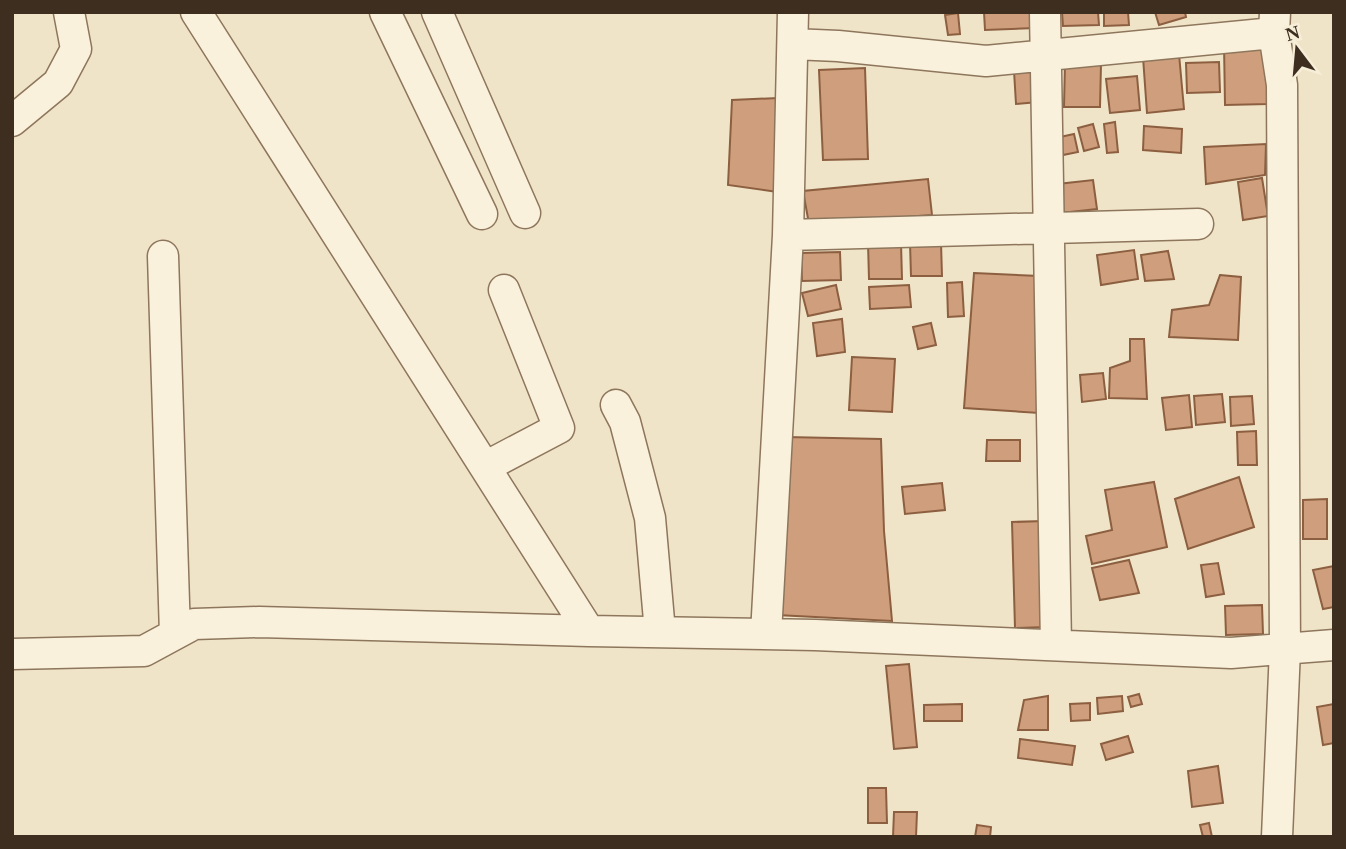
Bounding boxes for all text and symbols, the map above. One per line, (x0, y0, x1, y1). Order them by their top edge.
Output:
north arrow (1262, 14, 1332, 84)
text: N (1283, 21, 1302, 45)

